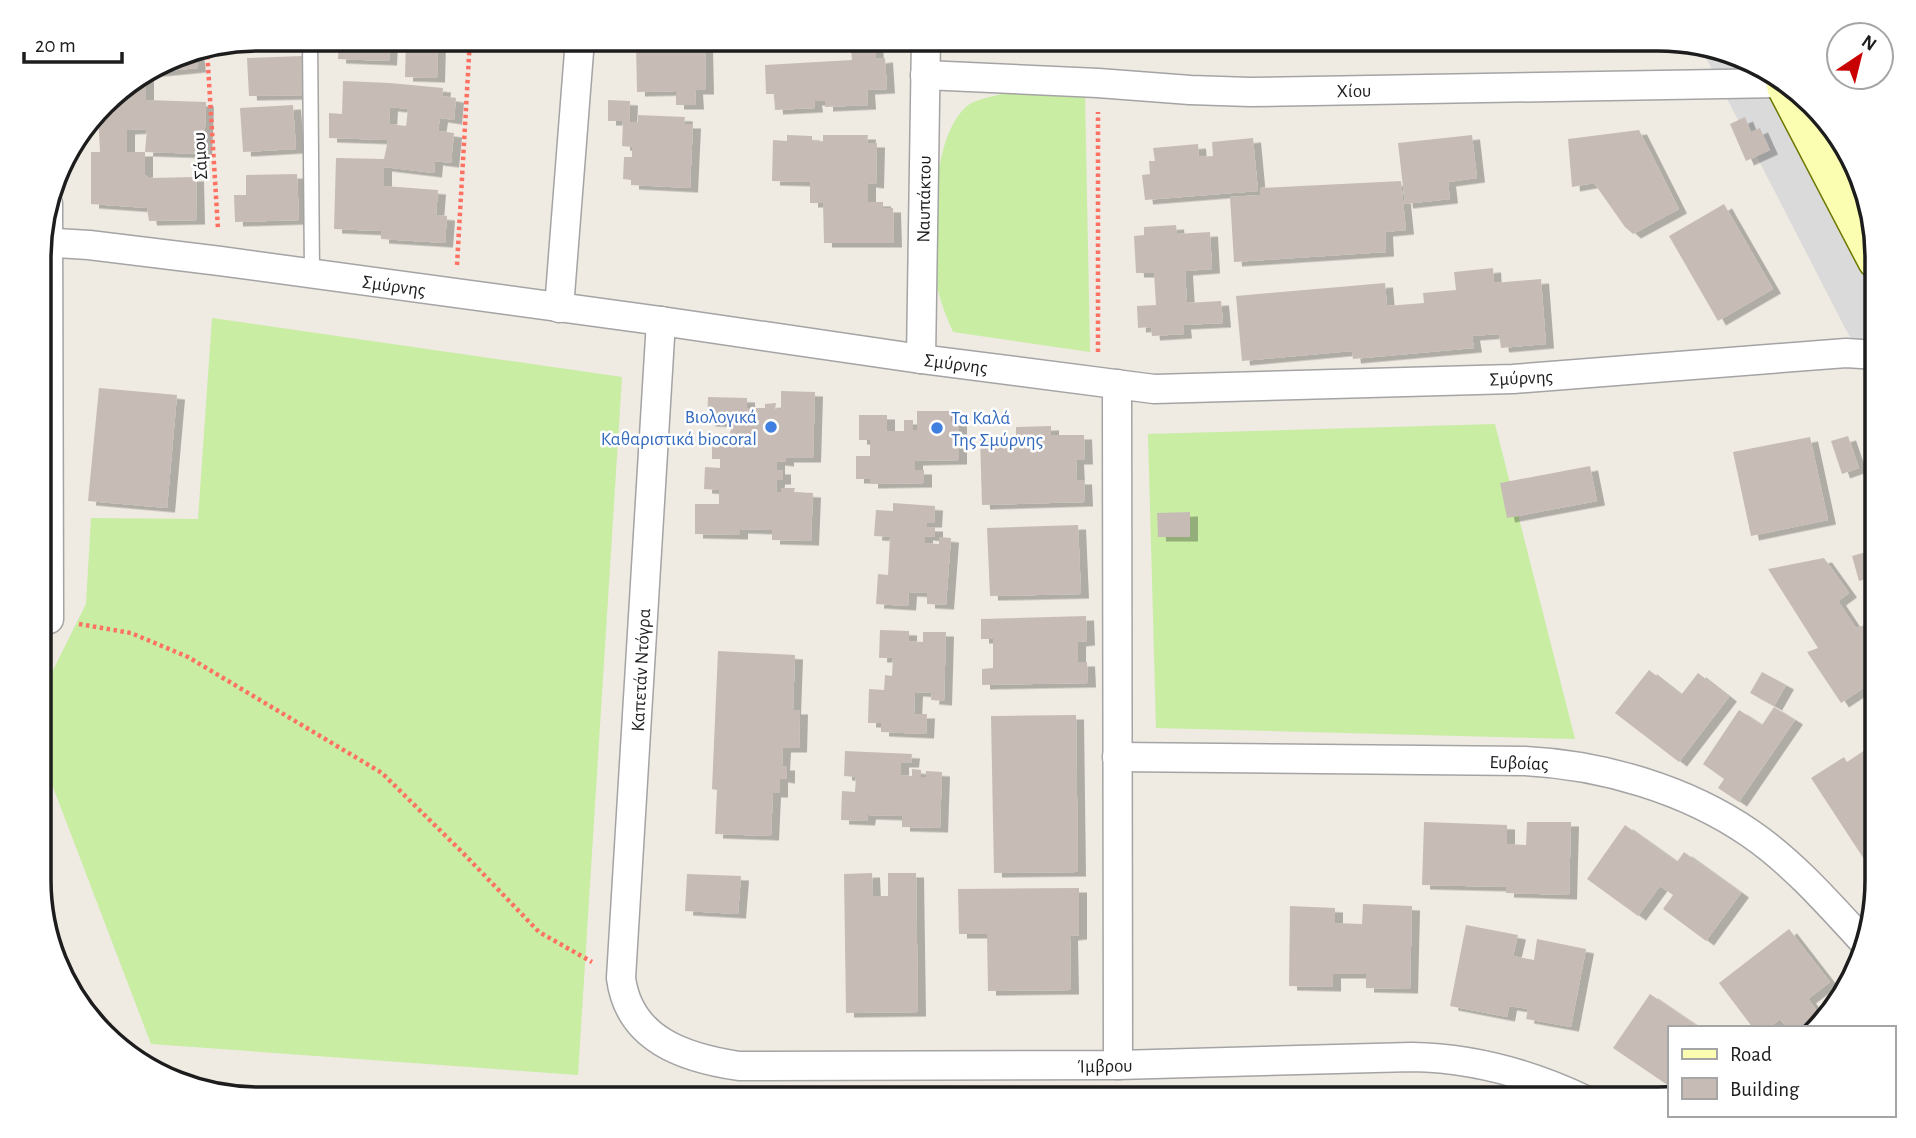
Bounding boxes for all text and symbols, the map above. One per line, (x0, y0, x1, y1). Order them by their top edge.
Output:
scale bar (24, 21, 122, 65)
north arrow (1825, 21, 1895, 91)
text: N (1858, 32, 1880, 55)
text: 20 m (35, 35, 76, 56)
street label: Χίου (1337, 82, 1371, 101)
street label: Σάμου (190, 132, 211, 180)
street label: Ναυπάκτου (914, 155, 935, 243)
street label: Σμύρνης (361, 273, 427, 300)
street label: Σμύρνης (923, 351, 989, 378)
street label: Σμύρνης (1489, 367, 1553, 390)
place label: Βιολογικά Καθαριστικά biocoral (601, 408, 757, 449)
place label: Τα Καλά Της Σμύρνης (951, 409, 1043, 450)
marker: Βιολογικά Καθαριστικά biocoral (763, 419, 779, 435)
marker: Τα Καλά Της Σμύρνης (929, 420, 945, 436)
street label: Καπετάν Ντόγρα (629, 608, 654, 732)
street label: Ευβοίας (1489, 753, 1549, 774)
legend (1668, 1026, 1895, 1117)
text: Road (1730, 1044, 1772, 1065)
street label: Ίμβρου (1077, 1057, 1133, 1076)
text: Building (1730, 1079, 1800, 1100)

